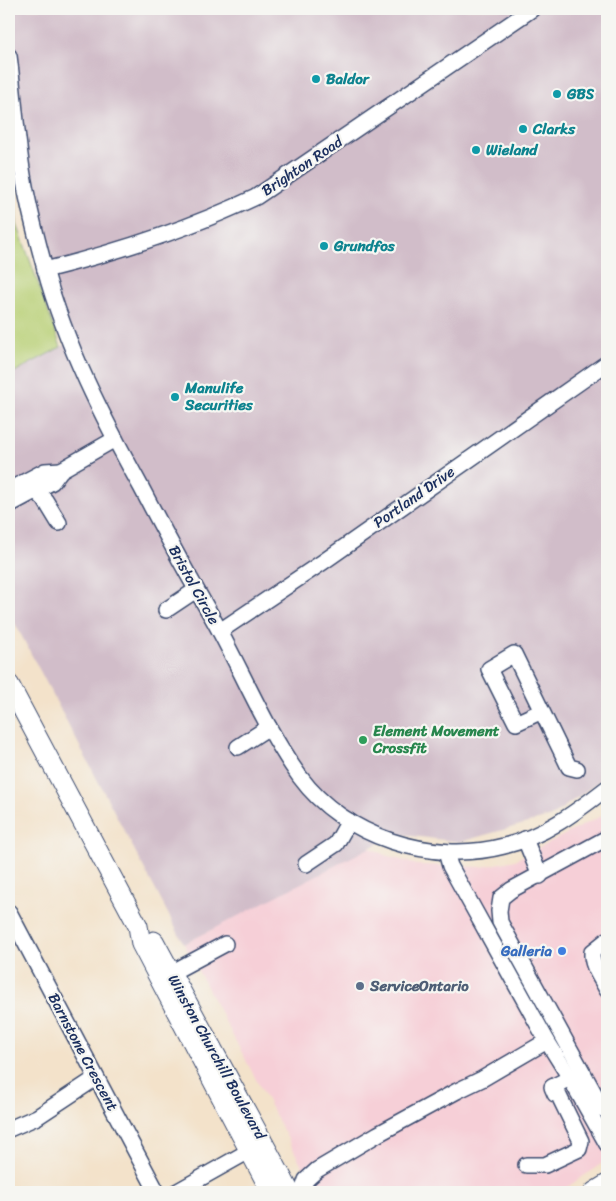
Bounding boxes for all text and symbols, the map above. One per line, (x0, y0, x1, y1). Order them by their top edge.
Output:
place label: Baldor (326, 66, 371, 92)
marker: Baldor (310, 73, 322, 85)
place label: GBS (566, 81, 595, 107)
marker: GBS (551, 88, 563, 100)
place label: Clarks (532, 116, 576, 142)
marker: Clarks (517, 123, 529, 135)
street label: Brighton Road (256, 129, 349, 203)
place label: Wieland (486, 137, 539, 163)
marker: Wieland (470, 144, 482, 156)
place label: Grundfos (333, 233, 396, 259)
marker: Grundfos (318, 240, 330, 252)
place label: Manulife Securities (184, 375, 254, 418)
marker: Manulife Securities (169, 391, 181, 403)
street label: Portland Drive (368, 459, 461, 535)
street label: Bristol Circle (161, 540, 227, 630)
place label: Element Movement Crossfit (372, 718, 500, 761)
marker: Element Movement Crossfit (357, 734, 369, 746)
place label: Galleria (500, 938, 552, 964)
marker: Galleria (556, 945, 568, 957)
street label: Winston Churchill Boulevard (161, 970, 274, 1145)
place label: ServiceOntario (369, 973, 469, 999)
marker: ServiceOntario (354, 980, 366, 992)
street label: Barnstone Crescent (41, 988, 125, 1116)

